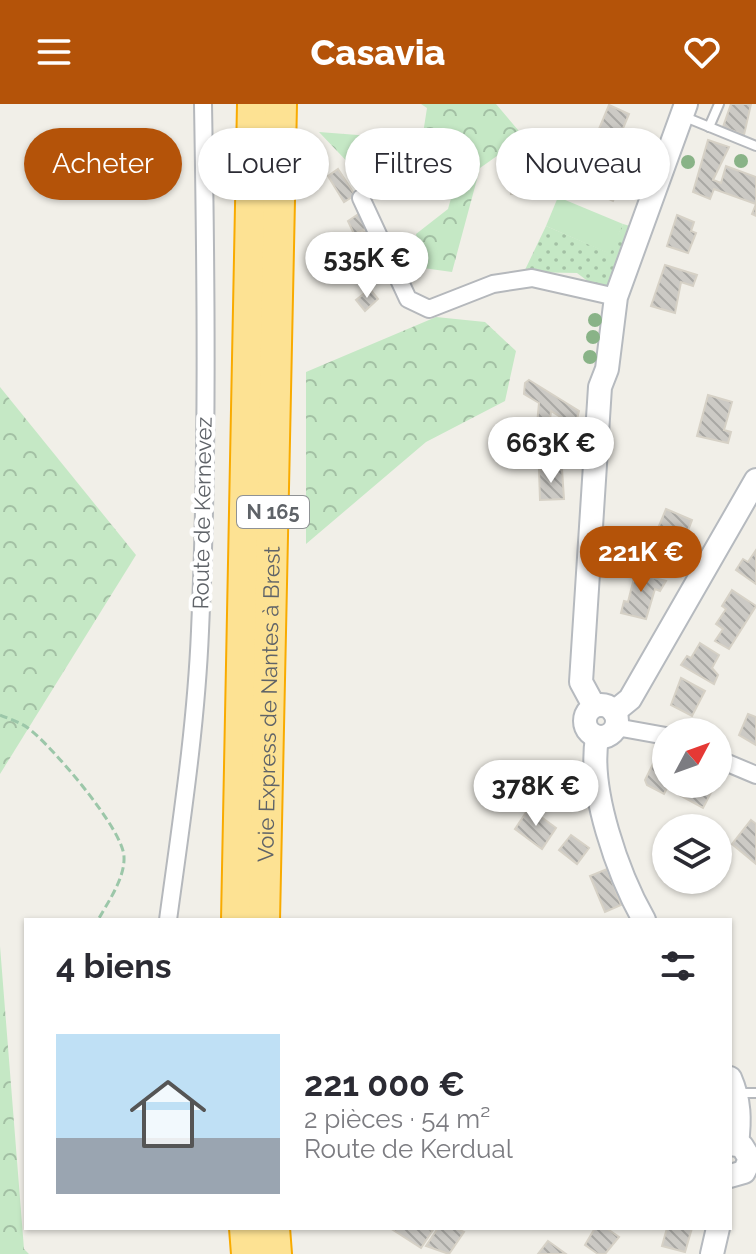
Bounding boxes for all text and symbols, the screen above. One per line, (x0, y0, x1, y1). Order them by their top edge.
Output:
icon: menu (32, 30, 76, 74)
icon: heart (680, 30, 724, 74)
text: Casavia (311, 31, 445, 73)
chip: Acheter (24, 128, 182, 200)
chip: Louer (198, 128, 329, 200)
chip: Filtres (345, 128, 480, 200)
chip: Nouveau (496, 128, 670, 200)
pin: 535K € (302, 232, 432, 300)
text: 535K € (323, 243, 411, 273)
street label: Route de Kernevez (187, 416, 217, 609)
pin: 663K € (486, 417, 616, 485)
text: 663K € (506, 428, 596, 458)
road number: N 165 (237, 496, 309, 528)
pin: 221K € (576, 526, 706, 594)
text: 221K € (598, 537, 684, 567)
street label: Voie Express de Nantes à Brest (252, 545, 285, 862)
north arrow (652, 718, 732, 798)
map controls (652, 718, 732, 894)
pin: 378K € (471, 760, 601, 828)
text: 378K € (492, 771, 580, 801)
button: layers (652, 814, 732, 894)
icon: filters (656, 944, 700, 988)
text: 4 biens (56, 946, 172, 986)
text: 221 000 € (304, 1064, 465, 1104)
icon: home (120, 1066, 216, 1162)
text: 2 pièces · 54 m² (304, 1104, 490, 1134)
text: Route de Kerdual (304, 1134, 513, 1164)

